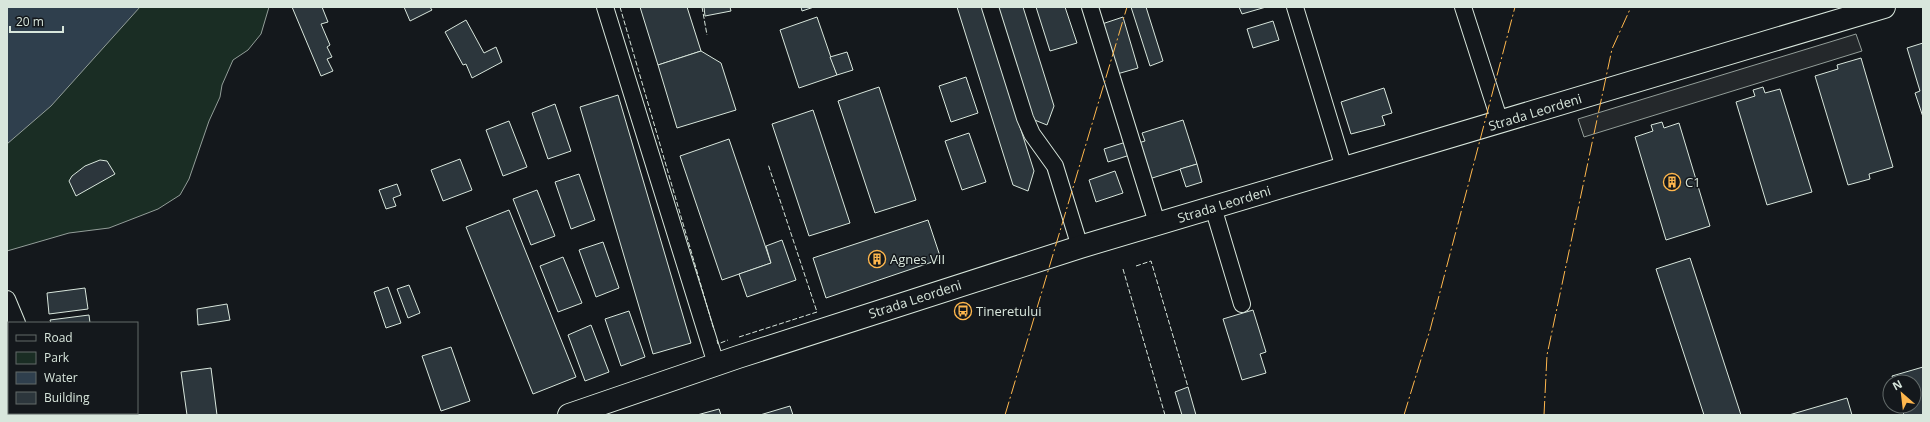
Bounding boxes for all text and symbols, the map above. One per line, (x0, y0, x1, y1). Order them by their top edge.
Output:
scale bar (10, 8, 63, 34)
text: 20 m (16, 13, 44, 30)
street label: Strada Leordeni (1486, 89, 1584, 135)
building icon: C1 (1662, 172, 1682, 192)
place label: C1 (1685, 173, 1701, 191)
street label: Strada Leordeni (1175, 181, 1273, 227)
building icon: Agnes VII (867, 249, 887, 269)
place label: Agnes VII (890, 250, 945, 268)
street label: Strada Leordeni (866, 276, 964, 322)
bus stop icon: Tineretului (953, 301, 973, 321)
place label: Tineretului (976, 302, 1041, 320)
legend (8, 322, 138, 414)
text: Road (44, 329, 73, 346)
text: Park (44, 349, 70, 366)
text: Water (44, 369, 78, 386)
north arrow (1882, 374, 1922, 414)
text: N (1890, 376, 1905, 393)
text: Building (44, 389, 90, 406)

